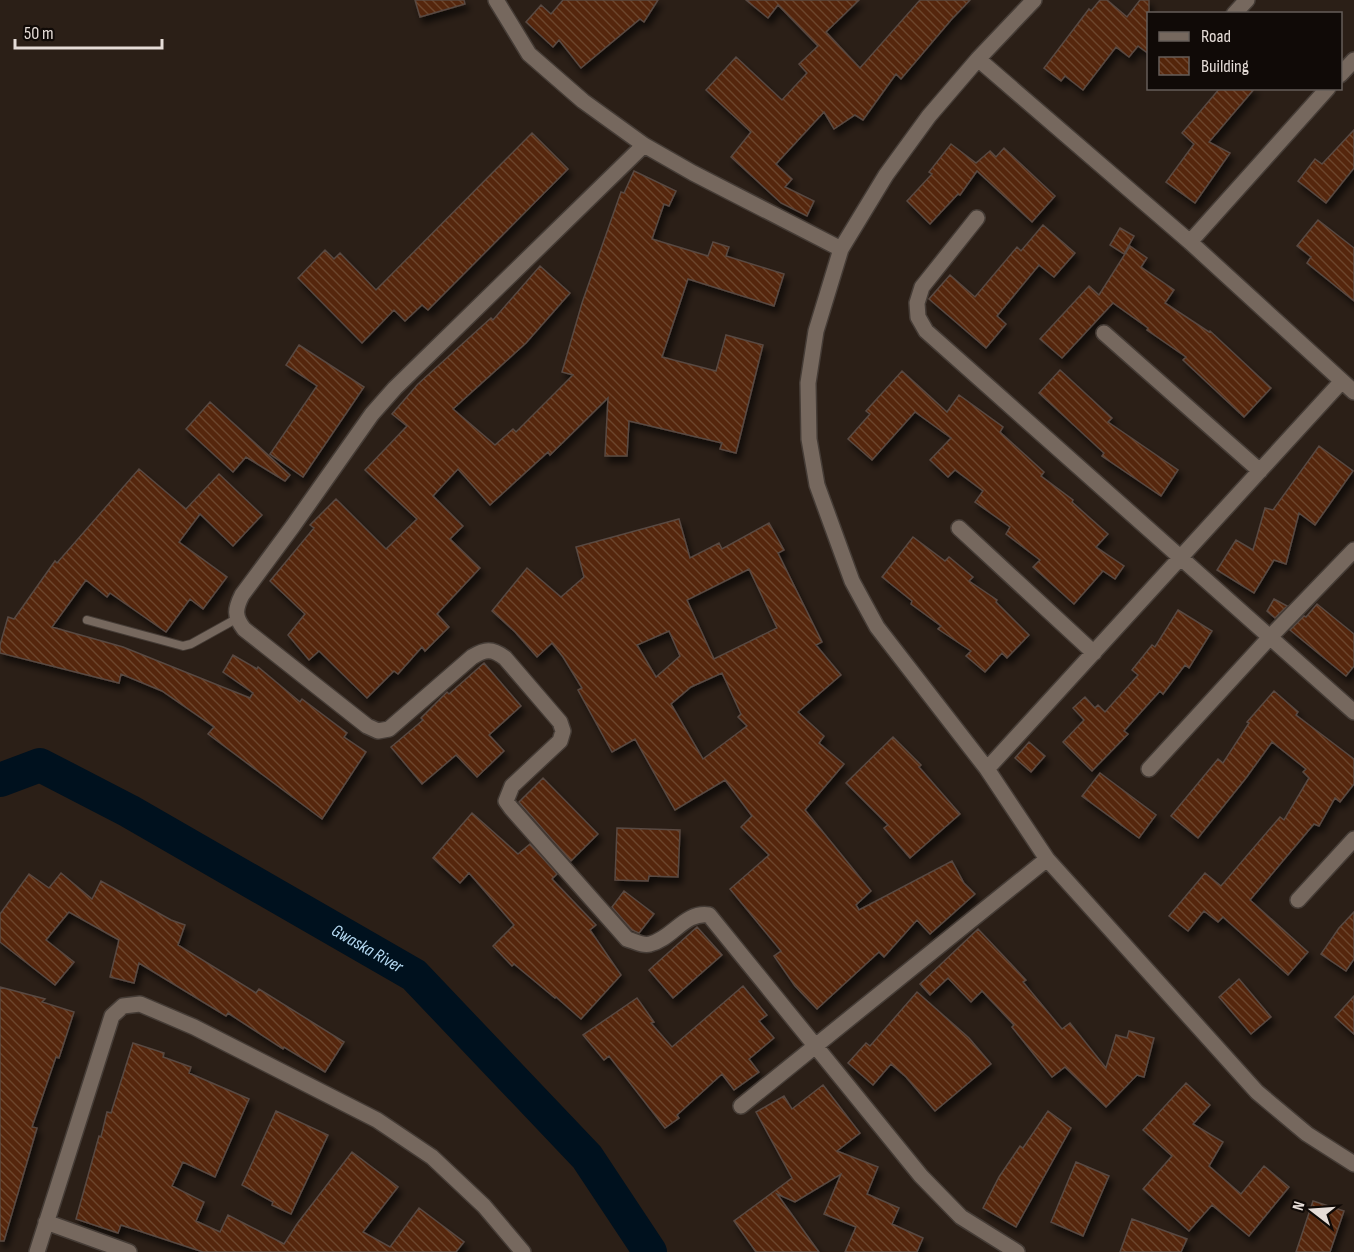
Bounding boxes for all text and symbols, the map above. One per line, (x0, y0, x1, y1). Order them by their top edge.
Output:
scale bar (15, 12, 162, 50)
legend (1147, 12, 1342, 90)
text: 50 m (24, 23, 54, 44)
text: Road (1201, 26, 1231, 47)
text: Building (1201, 56, 1249, 77)
water label: Gwaska River (328, 919, 408, 977)
north arrow (1282, 1180, 1342, 1240)
text: N (1289, 1199, 1309, 1213)

